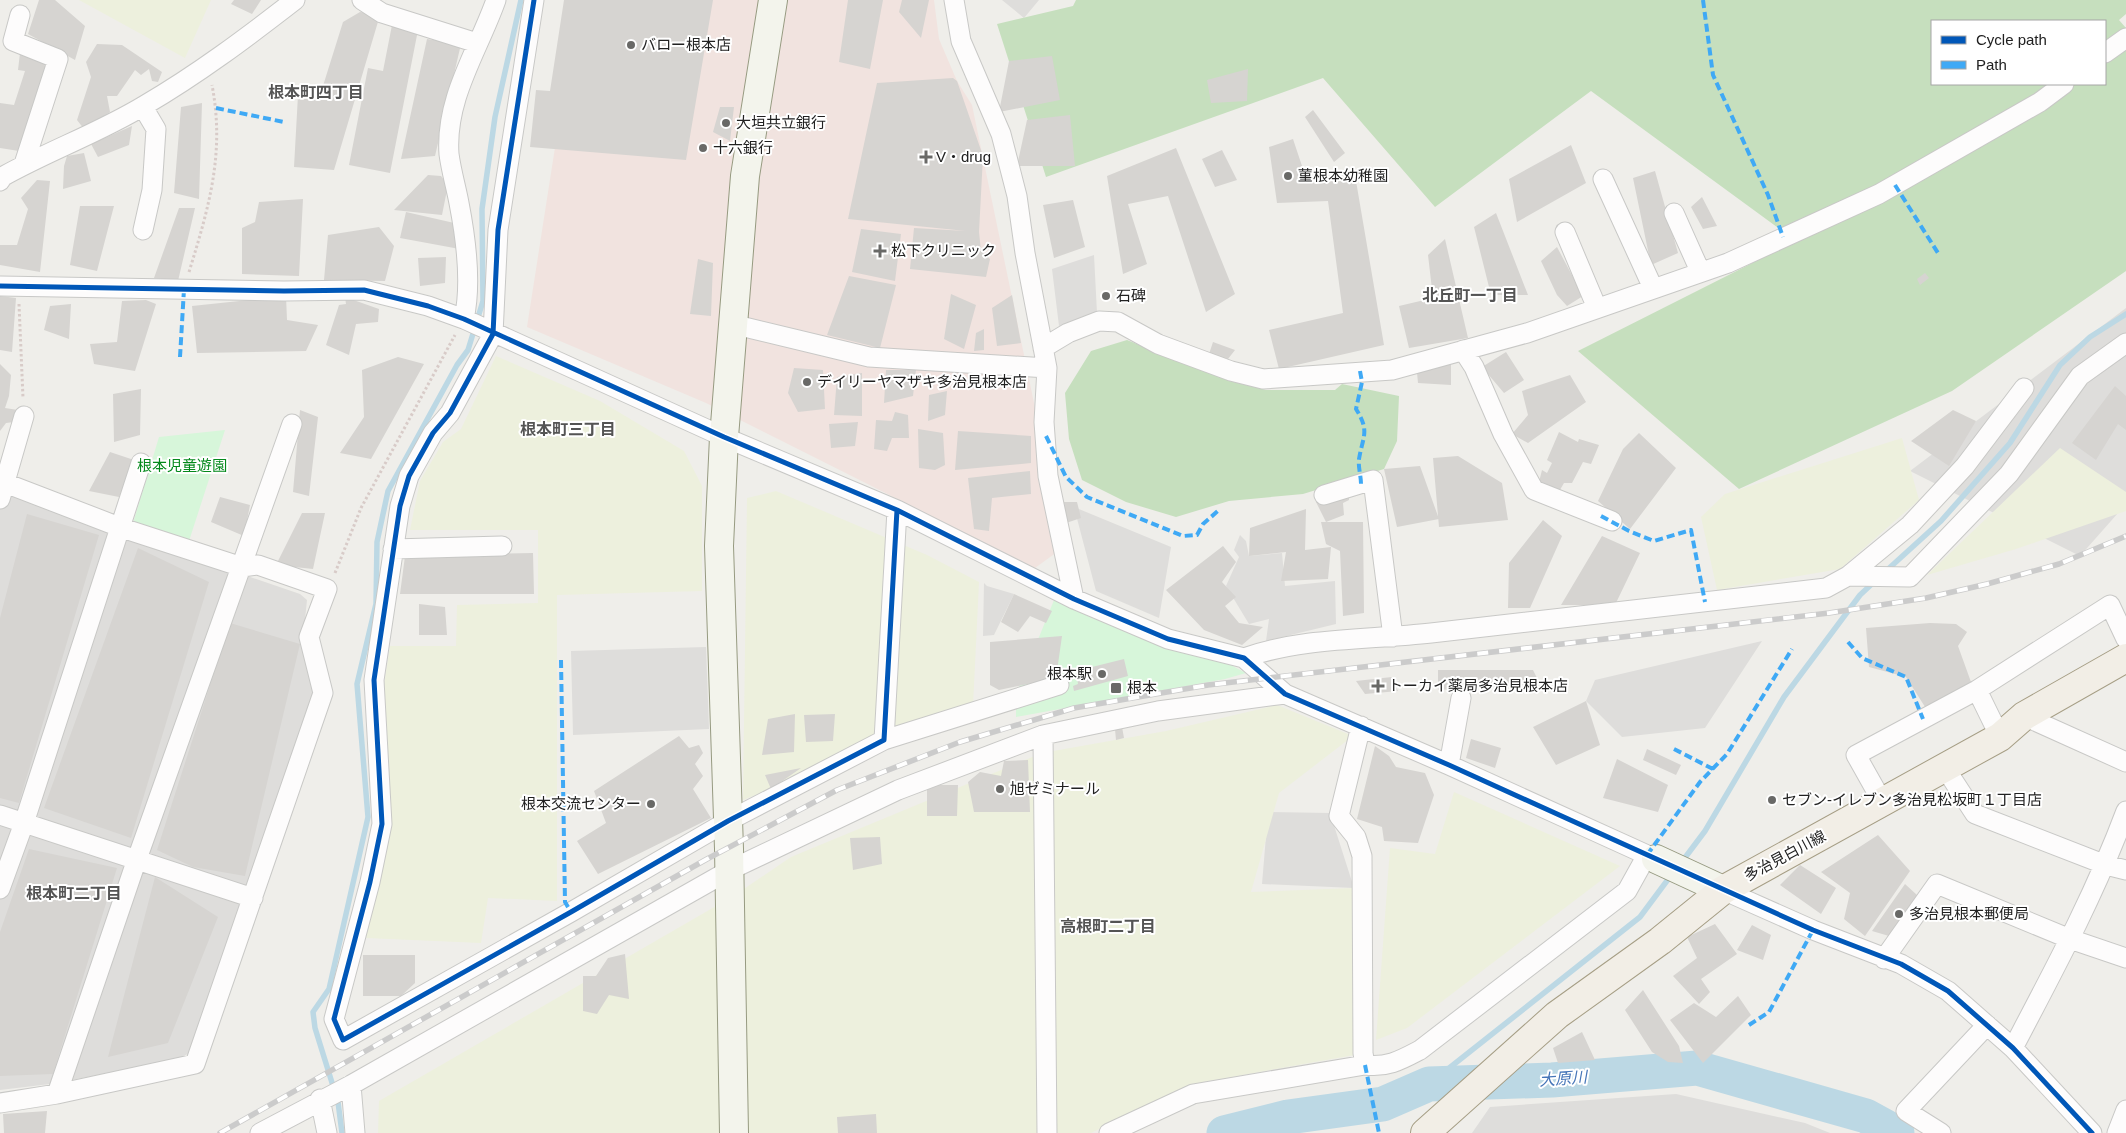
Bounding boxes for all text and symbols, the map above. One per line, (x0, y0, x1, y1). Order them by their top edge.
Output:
legend (1931, 20, 2106, 85)
text: Cycle path (1976, 31, 2047, 48)
place label: バロー根本店 (641, 36, 731, 53)
marker: バロー根本店 (625, 39, 637, 51)
text: Path (1976, 56, 2007, 73)
district label: 根本町四丁目 (268, 84, 364, 101)
place label: 大垣共立銀行 (736, 114, 826, 131)
marker: 大垣共立銀行 (720, 117, 732, 129)
place label: 十六銀行 (713, 139, 773, 156)
marker: 十六銀行 (697, 142, 709, 154)
place label: V・drug (936, 148, 991, 165)
marker: V・drug (920, 151, 932, 163)
place label: 菫根本幼稚園 (1298, 167, 1388, 184)
marker: 菫根本幼稚園 (1282, 170, 1294, 182)
place label: 松下クリニック (891, 242, 996, 259)
marker: 松下クリニック (873, 244, 887, 258)
place label: 石碑 (1116, 287, 1146, 304)
district label: 北丘町一丁目 (1422, 287, 1518, 304)
marker: 石碑 (1100, 290, 1112, 302)
place label: デイリーヤマザキ多治見根本店 (817, 373, 1027, 390)
marker: デイリーヤマザキ多治見根本店 (801, 376, 813, 388)
district label: 根本町三丁目 (520, 421, 616, 438)
park label: 根本児童遊園 (137, 457, 227, 474)
place label: 根本駅 (1047, 665, 1092, 682)
marker: 根本駅 (1096, 668, 1108, 680)
place label: トーカイ薬局多治見根本店 (1388, 677, 1568, 694)
place label: 根本 (1127, 679, 1157, 696)
marker: トーカイ薬局多治見根本店 (1372, 680, 1384, 692)
marker: 根本 (1109, 681, 1123, 695)
place label: 旭ゼミナール (1010, 780, 1100, 797)
marker: 旭ゼミナール (994, 783, 1006, 795)
place label: セブン-イレブン多治見松坂町１丁目店 (1782, 791, 2042, 808)
marker: セブン-イレブン多治見松坂町１丁目店 (1766, 794, 1778, 806)
place label: 根本交流センター (521, 795, 641, 812)
marker: 根本交流センター (645, 798, 657, 810)
street label: 多治見白川線 (1741, 827, 1828, 884)
district label: 根本町二丁目 (26, 885, 122, 902)
place label: 多治見根本郵便局 (1909, 905, 2029, 922)
marker: 多治見根本郵便局 (1893, 908, 1905, 920)
district label: 高根町二丁目 (1060, 918, 1156, 935)
water label: 大原川 (1538, 1068, 1590, 1089)

